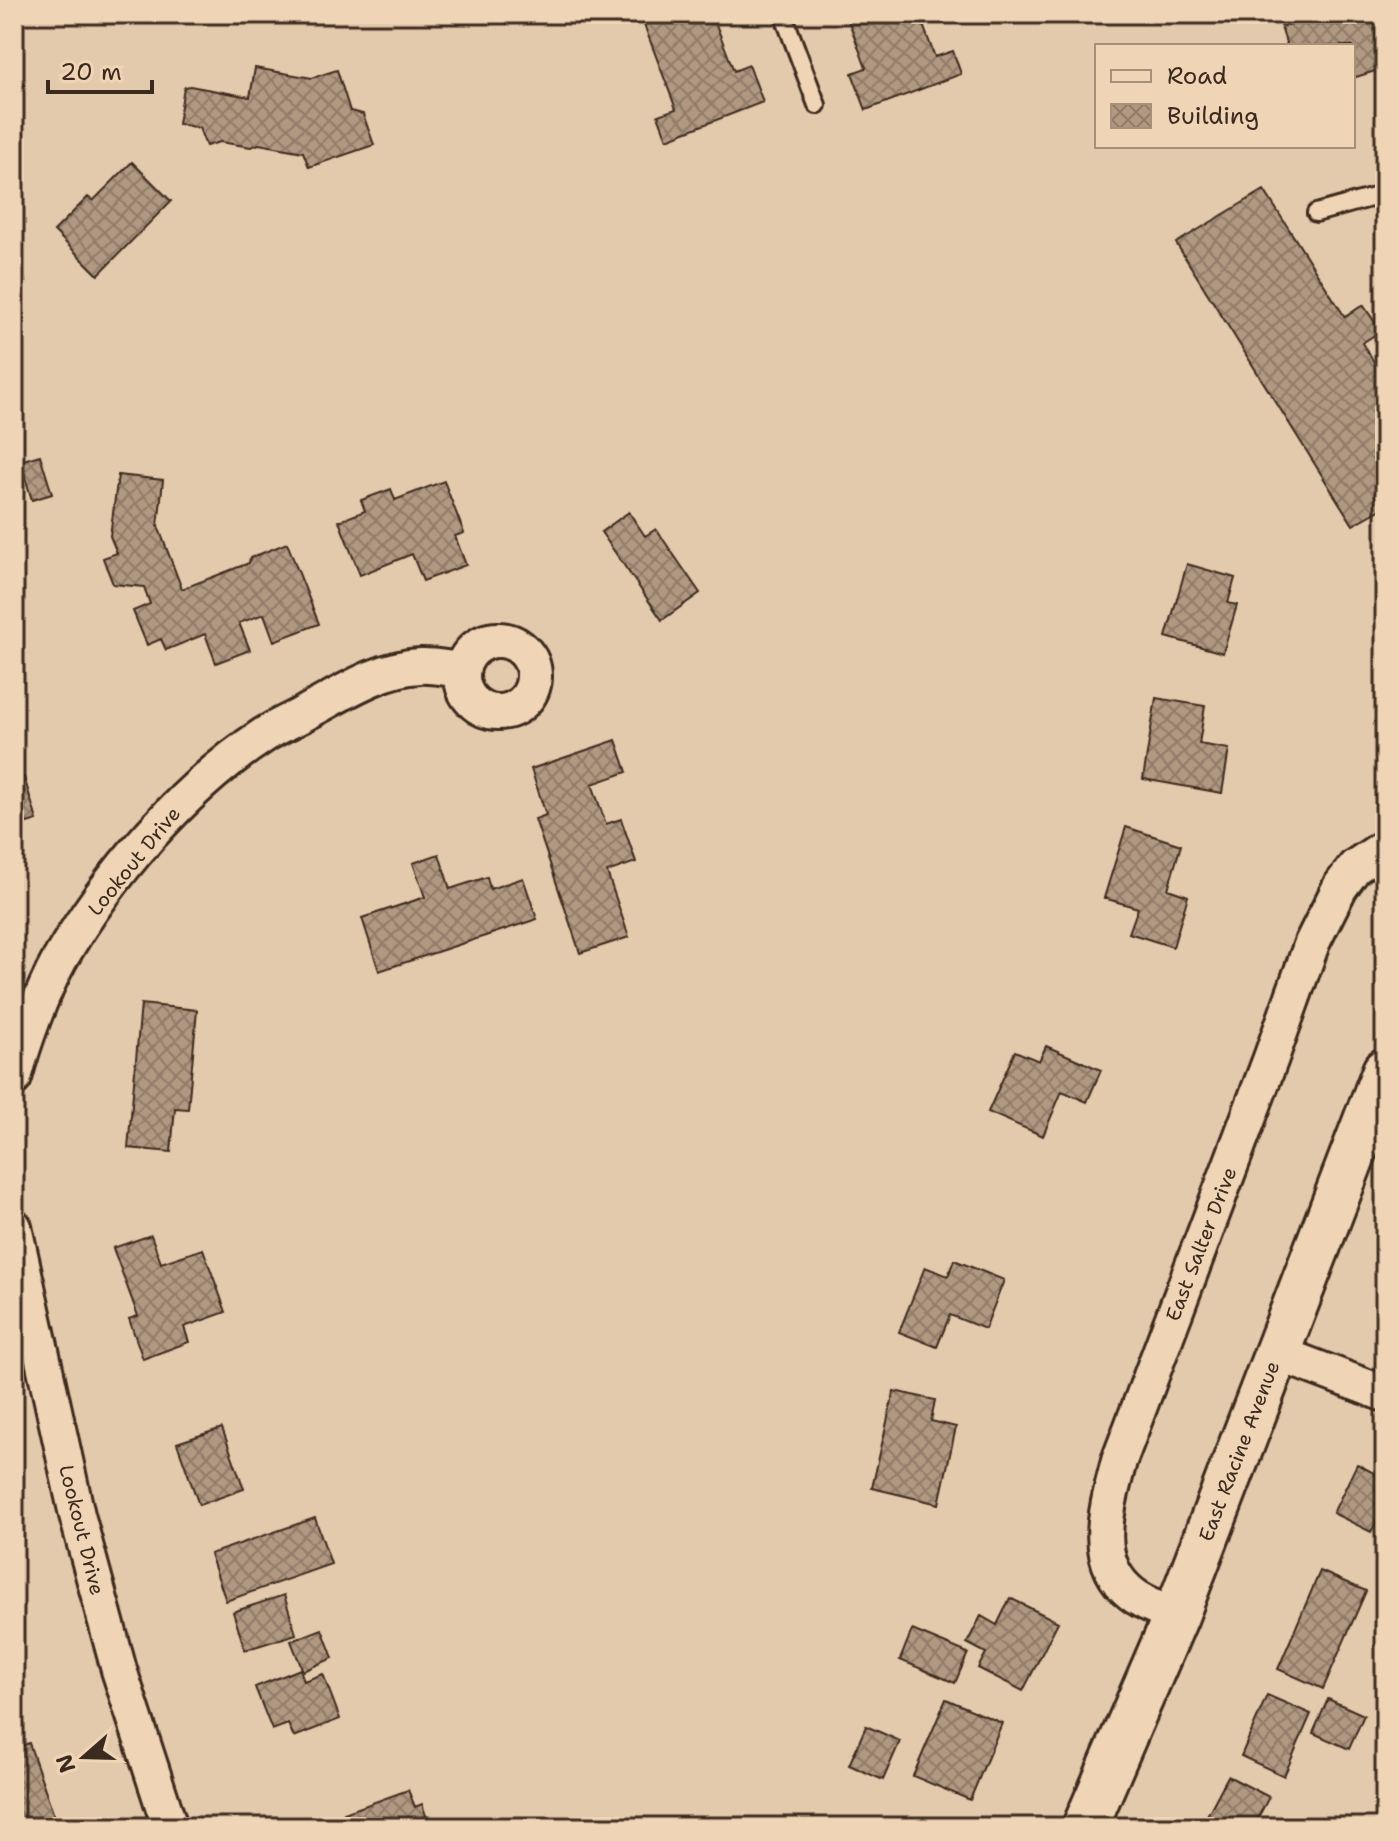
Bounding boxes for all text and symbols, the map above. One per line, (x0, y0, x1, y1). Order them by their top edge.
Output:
scale bar (48, 44, 152, 94)
legend (1095, 44, 1355, 148)
text: 20 m (60, 56, 122, 88)
text: Road (1167, 60, 1227, 92)
text: Building (1167, 100, 1259, 132)
street label: Lookout Drive (82, 801, 186, 921)
street label: East Salter Drive (1160, 1163, 1242, 1325)
street label: East Racine Avenue (1193, 1357, 1285, 1545)
street label: Lookout Drive (53, 1462, 111, 1598)
north arrow (44, 1717, 124, 1797)
text: N (49, 1751, 82, 1777)

